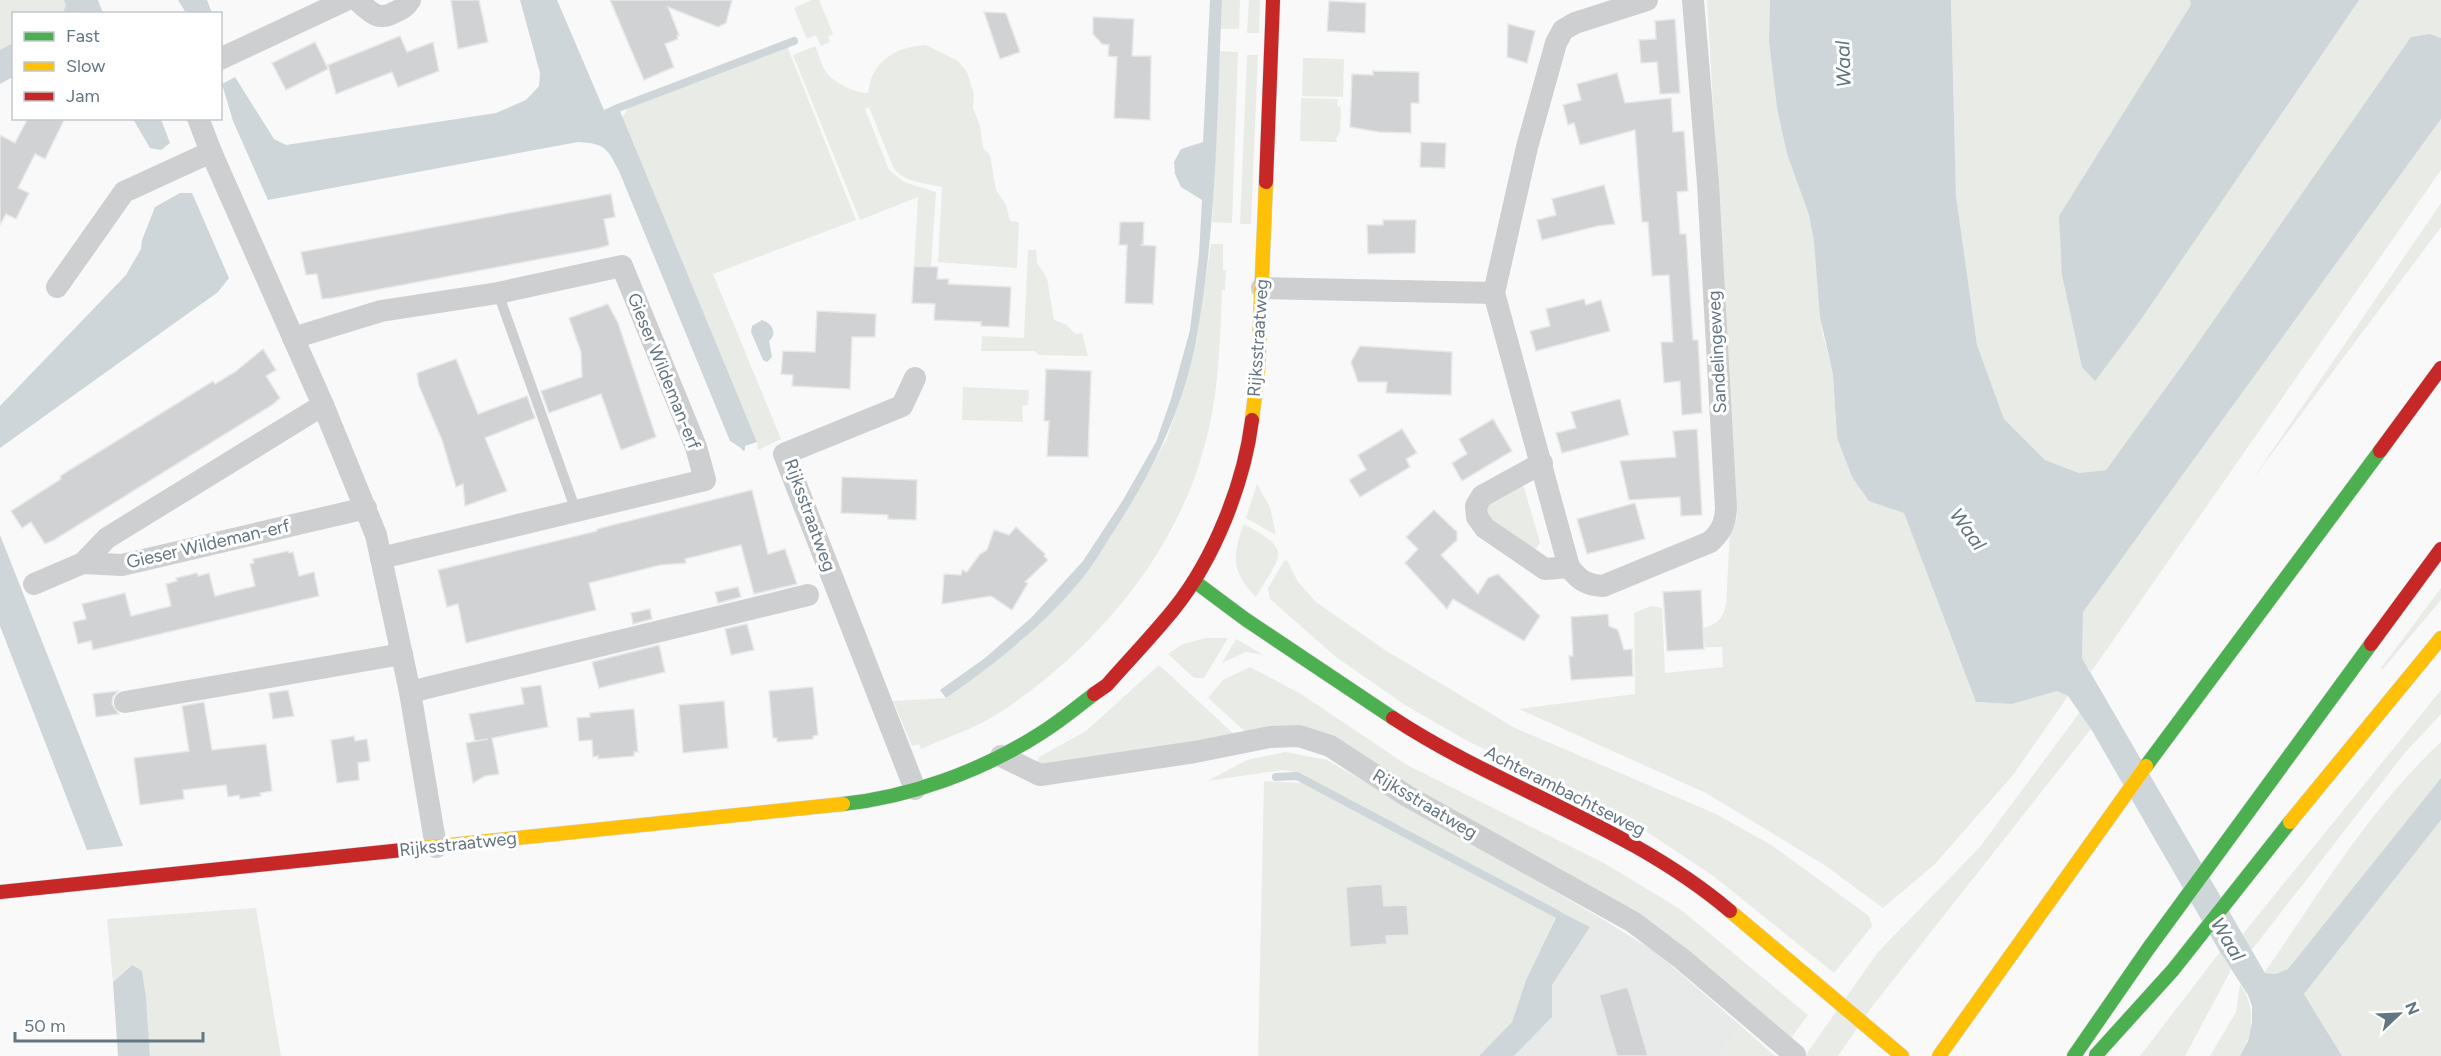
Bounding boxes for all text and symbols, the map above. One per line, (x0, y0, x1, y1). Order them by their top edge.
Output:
legend (12, 12, 222, 120)
text: Fast (66, 25, 100, 47)
water label: Waal (1830, 40, 1856, 88)
text: Slow (66, 55, 105, 77)
text: Jam (66, 85, 100, 107)
street label: Rijksstraatweg (1243, 278, 1273, 398)
street label: Gieser Wildeman-erf (623, 290, 706, 453)
street label: Sandelingeweg (1703, 290, 1731, 414)
street label: Rijksstraatweg (779, 456, 841, 574)
water label: Waal (1945, 503, 1992, 555)
street label: Gieser Wildeman-erf (124, 514, 292, 573)
street label: Achterambachtseweg (1481, 741, 1649, 841)
street label: Rijksstraatweg (1369, 764, 1481, 844)
street label: Rijksstraatweg (398, 827, 518, 861)
water label: Waal (2206, 913, 2250, 966)
north arrow (2369, 984, 2429, 1044)
text: N (2401, 999, 2424, 1018)
scale bar (15, 1005, 202, 1043)
text: 50 m (24, 1015, 66, 1037)

